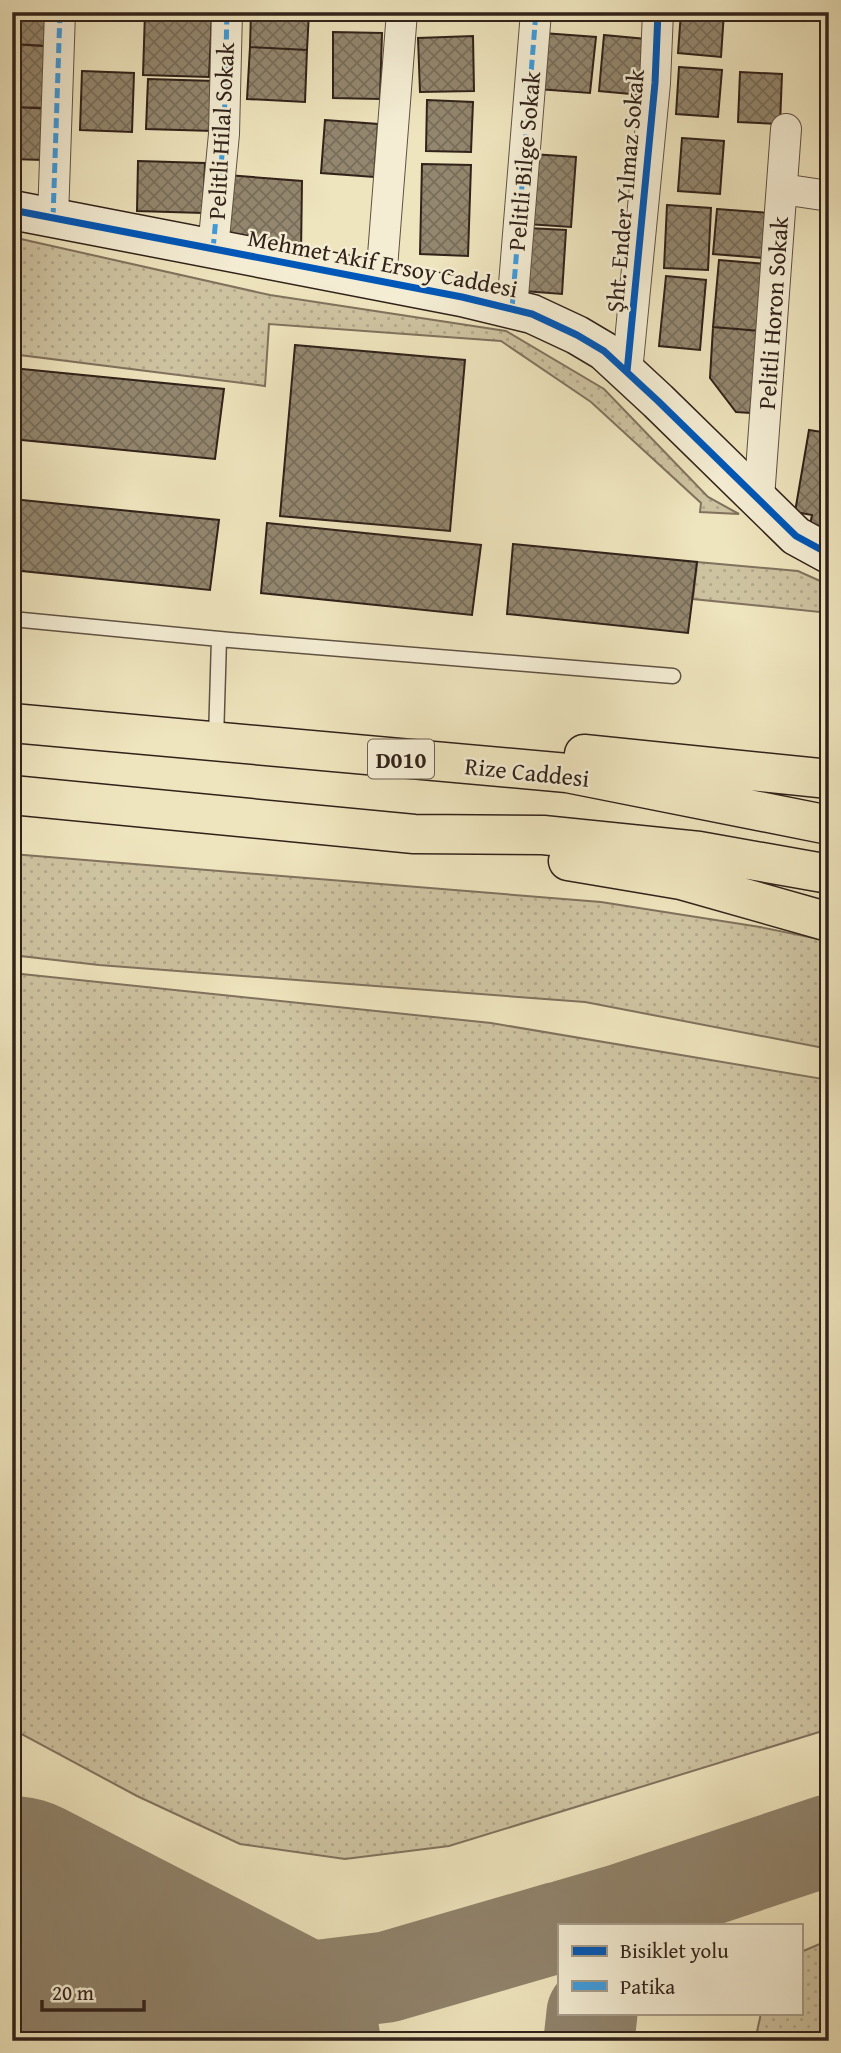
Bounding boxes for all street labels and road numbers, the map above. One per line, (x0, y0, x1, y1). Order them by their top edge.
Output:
street label: Pelitli Hilal Sokak (199, 41, 243, 220)
street label: Şht. Ender Yılmaz Sokak (597, 67, 653, 314)
street label: Pelitli Bilge Sokak (499, 69, 549, 252)
street label: Pelitli Horon Sokak (749, 215, 797, 411)
street label: Mehmet Akif Ersoy Caddesi (245, 220, 521, 306)
road number: D010 (368, 740, 434, 778)
street label: Rize Caddesi (463, 748, 591, 796)

